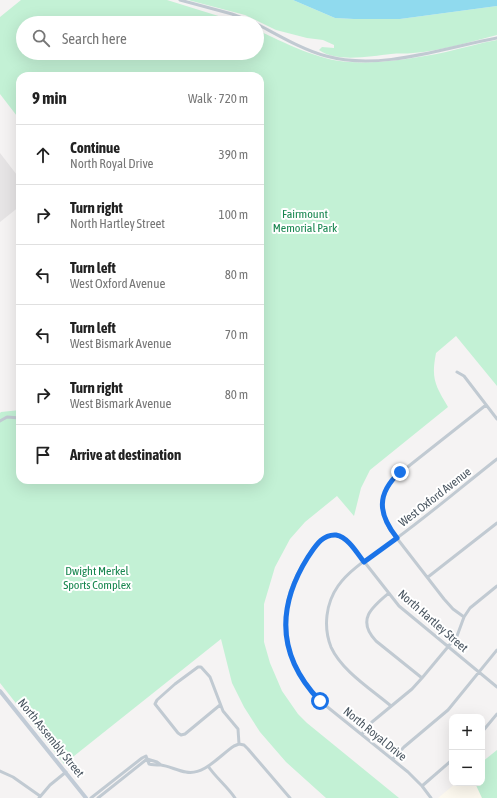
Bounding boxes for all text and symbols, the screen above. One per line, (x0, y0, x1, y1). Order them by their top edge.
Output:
search box (16, 16, 264, 60)
icon: search (30, 27, 52, 49)
text: Search here (62, 30, 127, 47)
text: 9 min (32, 88, 67, 108)
text: Walk · 720 m (188, 91, 248, 106)
text: Continue (70, 139, 120, 156)
icon: ahead (32, 144, 54, 166)
text: 390 m (219, 147, 248, 162)
text: North Royal Drive (70, 156, 154, 171)
text: Turn right (70, 199, 123, 216)
icon: right (32, 204, 54, 226)
text: 100 m (219, 207, 248, 222)
park label: Fairmount Memorial Park (273, 207, 338, 235)
text: North Hartley Street (70, 216, 165, 231)
text: Turn left (70, 259, 116, 276)
icon: left (32, 264, 54, 286)
text: 80 m (225, 267, 248, 282)
text: West Oxford Avenue (70, 276, 165, 291)
text: Turn left (70, 319, 116, 336)
icon: left (32, 324, 54, 346)
text: 70 m (225, 327, 248, 342)
text: West Bismark Avenue (70, 336, 172, 351)
text: Turn right (70, 379, 123, 396)
icon: right (32, 384, 54, 406)
text: 80 m (225, 387, 248, 402)
text: West Bismark Avenue (70, 396, 172, 411)
icon: arrive (32, 444, 54, 466)
text: Arrive at destination (70, 446, 181, 463)
route end (391, 463, 409, 481)
street label: West Oxford Avenue (396, 464, 474, 530)
park label: Dwight Merkel Sports Complex (63, 564, 131, 592)
street label: North Hartley Street (395, 587, 471, 655)
route start (311, 692, 329, 710)
street label: North Assembly Street (15, 696, 87, 781)
street label: North Royal Drive (341, 704, 409, 764)
map controls (449, 714, 485, 786)
button: + (449, 714, 485, 750)
button: − (449, 750, 485, 786)

